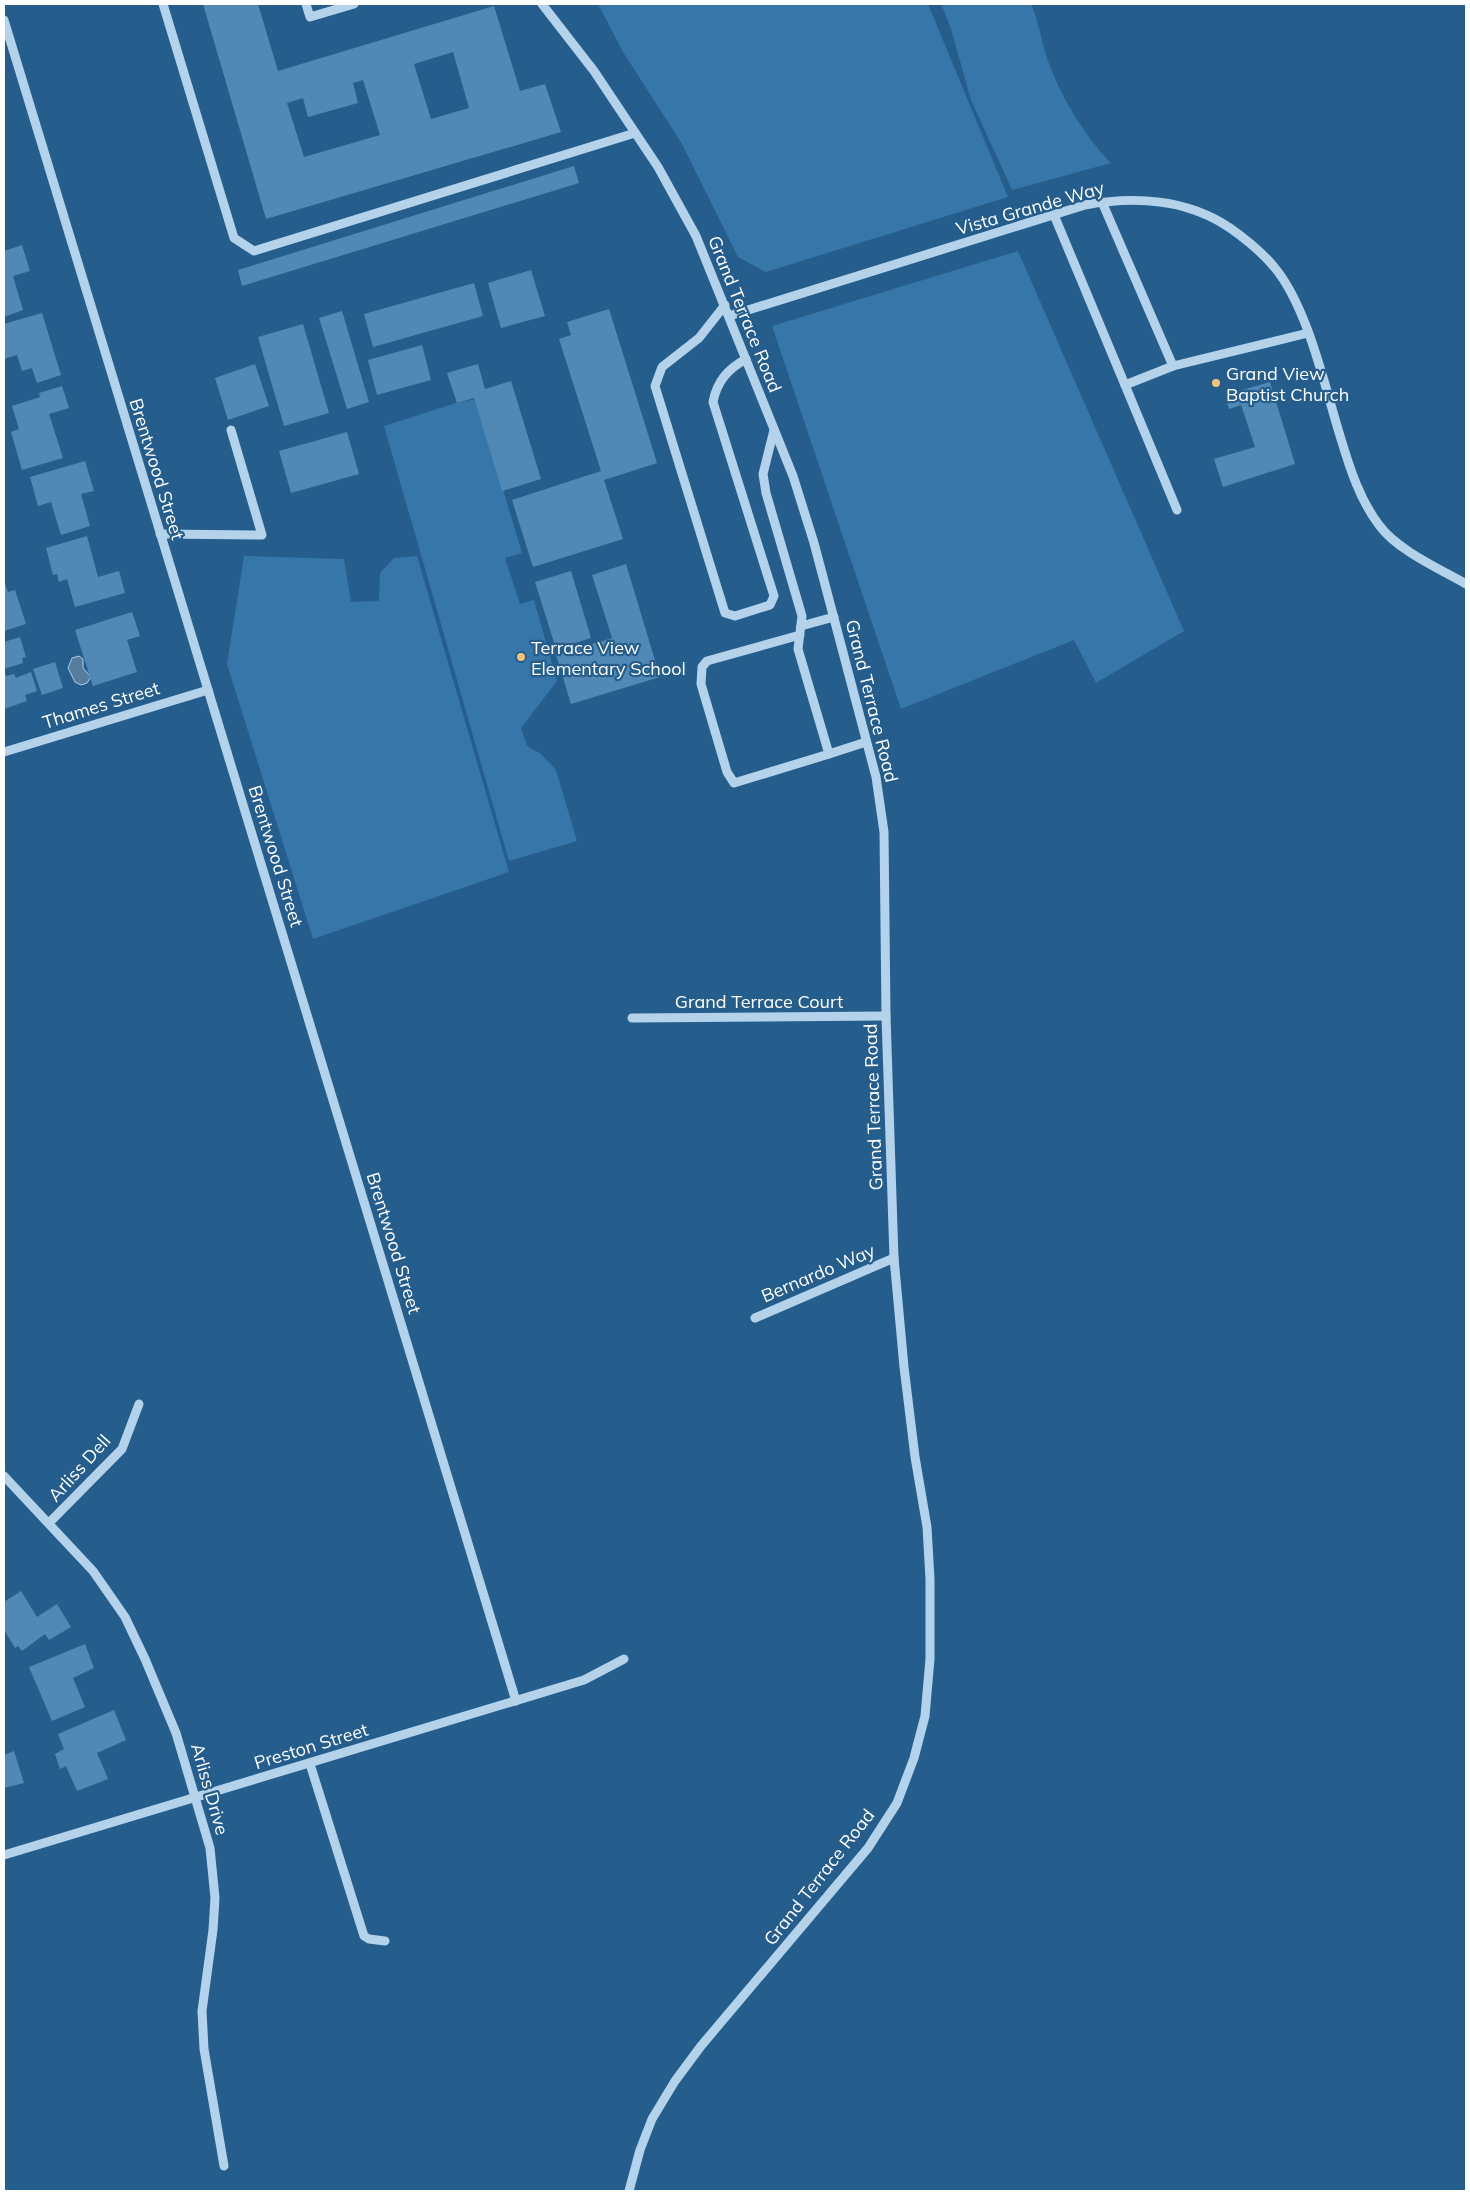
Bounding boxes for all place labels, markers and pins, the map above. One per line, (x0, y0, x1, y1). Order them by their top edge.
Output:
place label: Grand View Baptist Church (1226, 362, 1349, 406)
marker: Grand View Baptist Church (1210, 377, 1222, 389)
place label: Terrace View Elementary School (531, 636, 686, 680)
marker: Terrace View Elementary School (515, 651, 527, 663)

